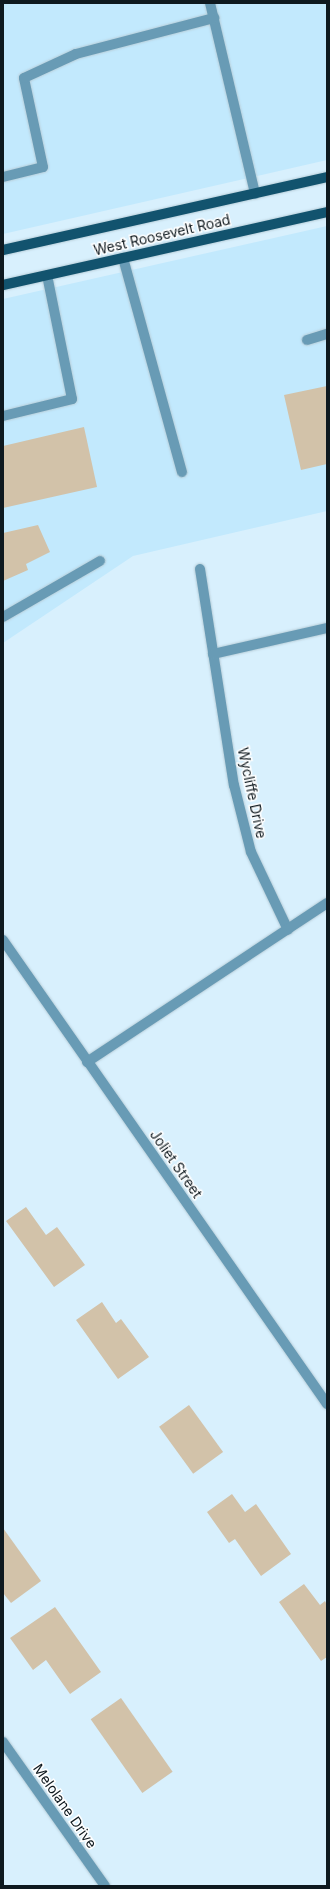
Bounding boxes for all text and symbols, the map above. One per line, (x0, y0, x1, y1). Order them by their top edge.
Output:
street label: West Roosevelt Road (92, 211, 232, 259)
street label: Wycliffe Drive (234, 746, 270, 840)
street label: Joliet Street (146, 1127, 206, 1201)
street label: Melolane Drive (30, 1761, 100, 1851)

